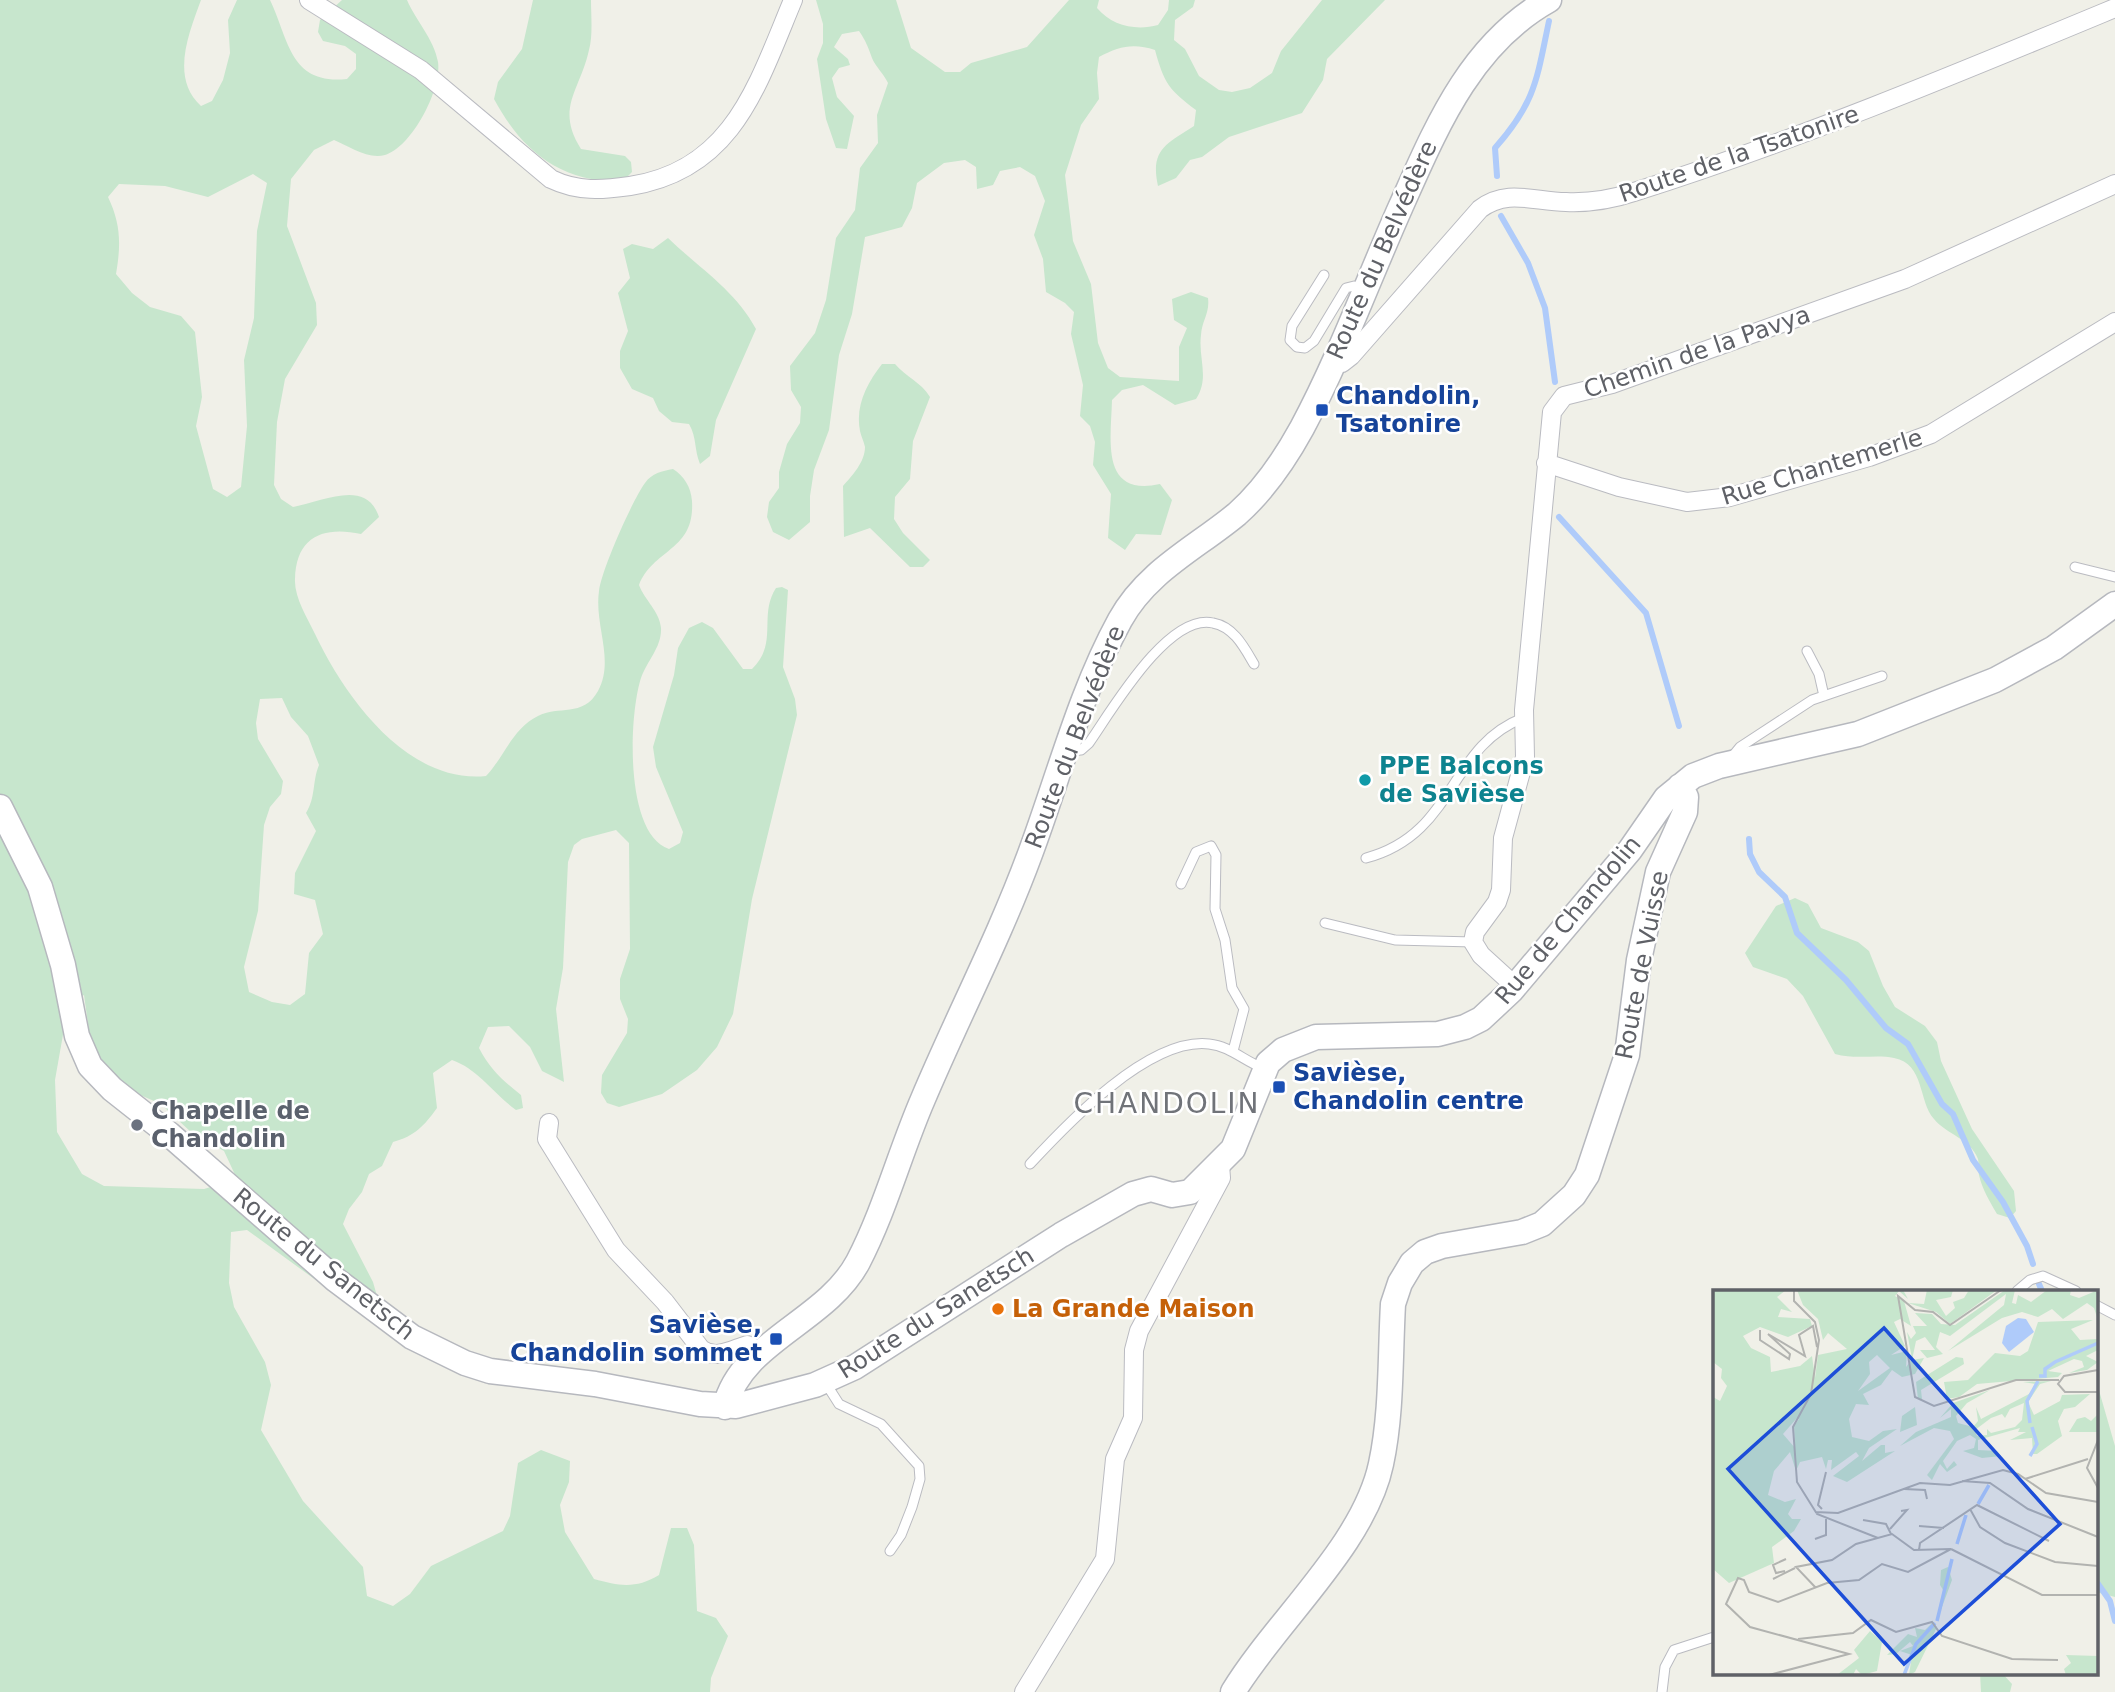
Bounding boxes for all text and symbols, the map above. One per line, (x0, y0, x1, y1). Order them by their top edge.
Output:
street label: Route de la Tsatonire (1615, 100, 1863, 208)
street label: Route du Belvédère (1321, 136, 1443, 364)
street label: Chemin de la Pavya (1580, 300, 1814, 404)
place label: Chandolin, Tsatonire (1336, 382, 1480, 438)
marker: Chandolin, Tsatonire (1314, 402, 1330, 418)
street label: Rue Chantemerle (1718, 423, 1926, 511)
street label: Route du Belvédère (1020, 622, 1130, 852)
place label: PPE Balcons de Savièse (1379, 752, 1544, 808)
marker: PPE Balcons de Savièse (1357, 772, 1373, 788)
street label: Rue de Chandolin (1489, 830, 1647, 1010)
street label: Route de Vuisse (1610, 868, 1674, 1062)
place label: Savièse, Chandolin centre (1293, 1059, 1524, 1115)
marker: Savièse, Chandolin centre (1271, 1079, 1287, 1095)
district label: CHANDOLIN (1073, 1087, 1261, 1120)
place label: Chapelle de Chandolin (151, 1097, 310, 1153)
marker: Chapelle de Chandolin (129, 1117, 145, 1133)
street label: Route du Sanetsch (228, 1182, 420, 1346)
street label: Route du Sanetsch (833, 1241, 1039, 1385)
inset map (1713, 1290, 2098, 1674)
place label: La Grande Maison (1012, 1295, 1255, 1323)
marker: La Grande Maison (990, 1301, 1006, 1317)
place label: Savièse, Chandolin sommet (510, 1311, 762, 1367)
marker: Savièse, Chandolin sommet (768, 1331, 784, 1347)

